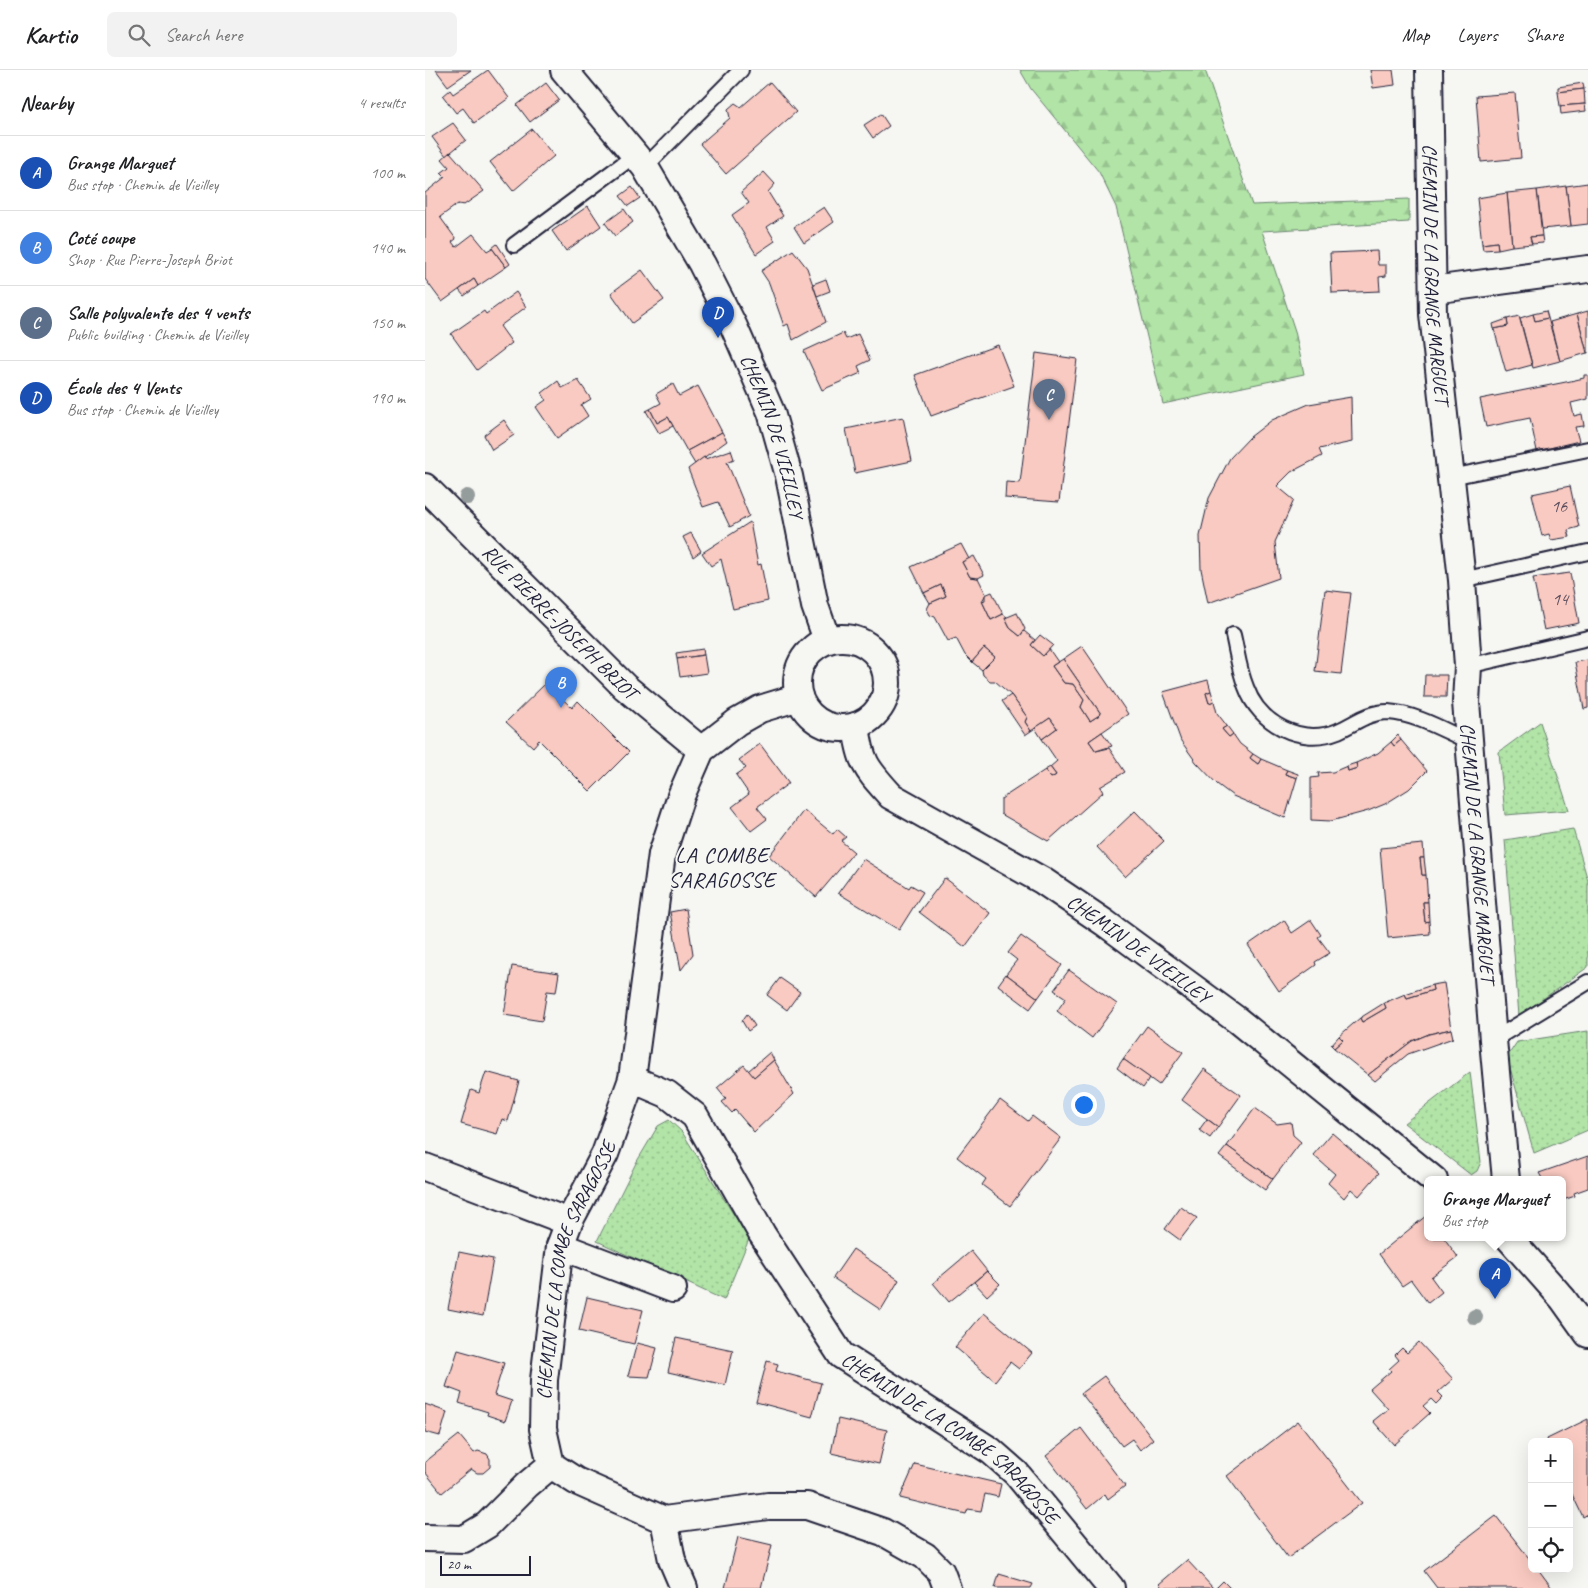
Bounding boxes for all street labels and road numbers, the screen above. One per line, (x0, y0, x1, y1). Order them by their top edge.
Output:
street label: CHEMIN DE LA GRANGE MARGUET (1418, 144, 1456, 410)
street label: CHEMIN DE VIEILLEY (735, 350, 810, 523)
street label: RUE PIERRE-JOSEPH BRIOT (478, 539, 642, 703)
street label: CHEMIN DE LA GRANGE MARGUET (1455, 722, 1501, 988)
street label: CHEMIN DE VIEILLEY (1062, 889, 1218, 1011)
street label: CHEMIN DE LA COMBE SARAGOSSE (531, 1136, 622, 1400)
street label: CHEMIN DE LA COMBE SARAGOSSE (837, 1346, 1066, 1530)

